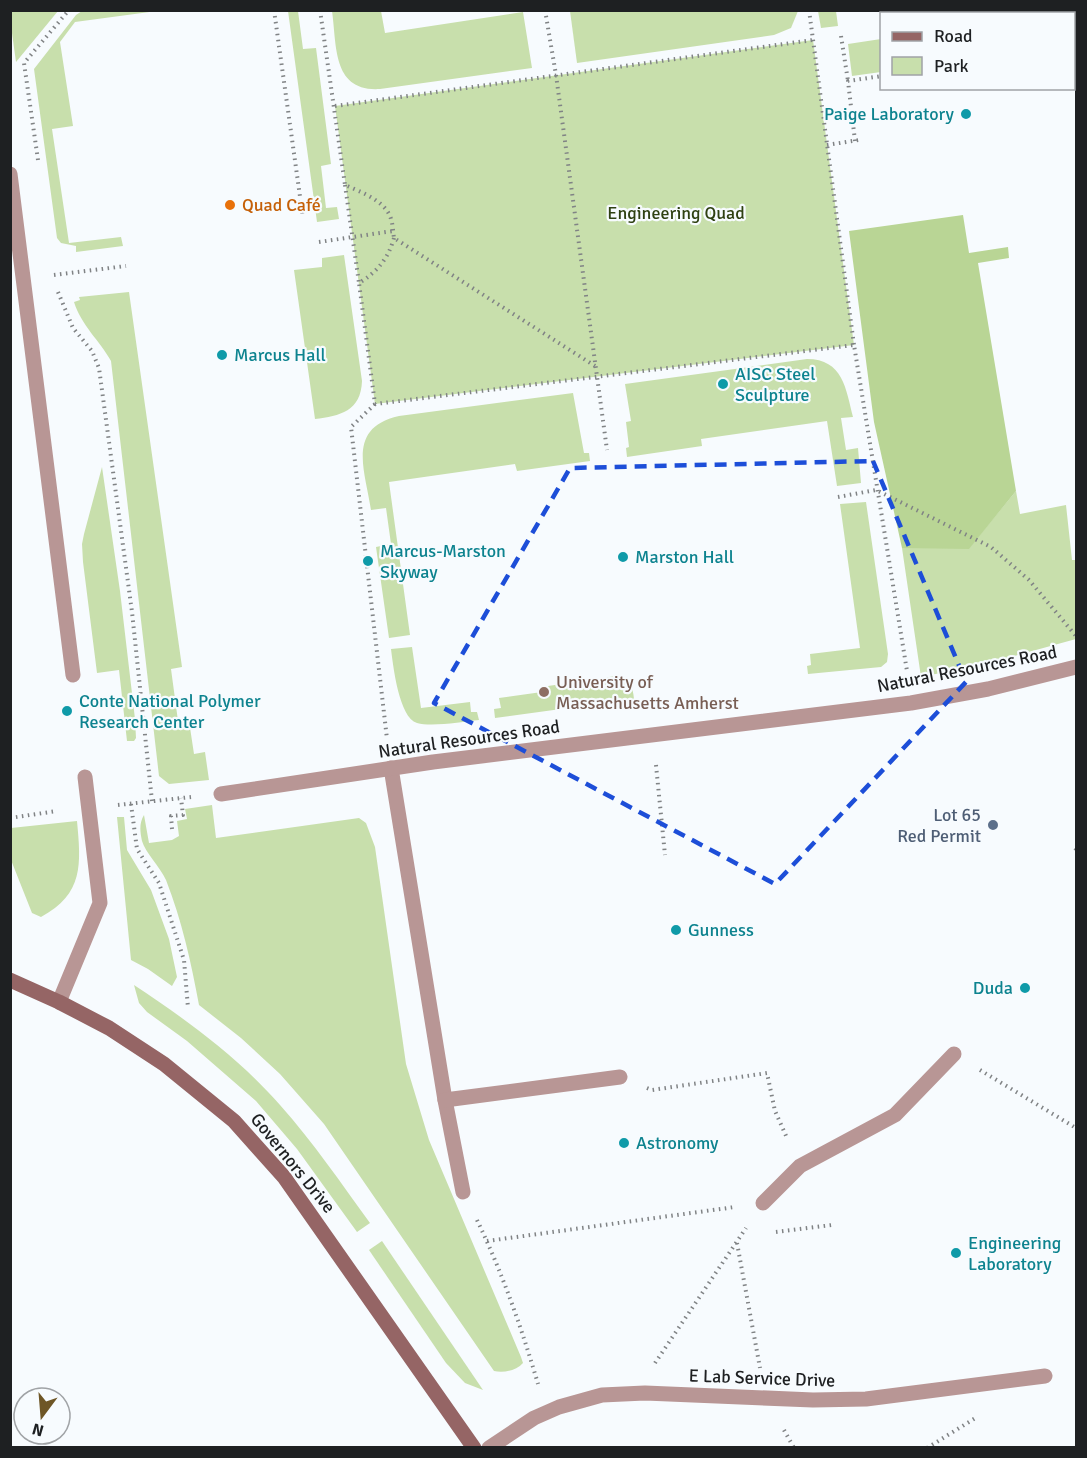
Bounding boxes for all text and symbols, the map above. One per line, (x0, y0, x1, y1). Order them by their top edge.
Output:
legend (880, 12, 1075, 90)
text: Road (934, 25, 973, 47)
text: Park (934, 55, 969, 77)
place label: Paige Laboratory (824, 103, 955, 125)
marker: Paige Laboratory (959, 107, 973, 121)
place label: Quad Café (242, 194, 321, 216)
marker: Quad Café (223, 198, 237, 212)
park label: Engineering Quad (607, 202, 745, 224)
place label: Marcus Hall (234, 344, 326, 366)
marker: Marcus Hall (215, 348, 229, 362)
place label: AISC Steel Sculpture (735, 363, 816, 406)
marker: AISC Steel Sculpture (716, 377, 730, 391)
place label: Marcus-Marston Skyway (380, 540, 506, 583)
place label: Marston Hall (635, 546, 734, 568)
marker: Marston Hall (616, 550, 630, 564)
marker: Marcus-Marston Skyway (361, 554, 375, 568)
street label: Natural Resources Road (875, 641, 1059, 697)
place label: University of Massachusetts Amherst (556, 671, 739, 714)
marker: University of Massachusetts Amherst (537, 685, 551, 699)
place label: Conte National Polymer Research Center (79, 690, 261, 733)
marker: Conte National Polymer Research Center (60, 704, 74, 718)
street label: Natural Resources Road (377, 715, 561, 763)
place label: Lot 65 Red Permit (897, 804, 981, 847)
marker: Lot 65 Red Permit (986, 818, 1000, 832)
place label: Gunness (688, 919, 754, 941)
marker: Gunness (669, 923, 683, 937)
place label: Duda (973, 977, 1013, 999)
marker: Duda (1018, 981, 1032, 995)
street label: Governors Drive (246, 1109, 340, 1217)
place label: Astronomy (636, 1132, 719, 1154)
marker: Astronomy (617, 1136, 631, 1150)
place label: Engineering Laboratory (968, 1232, 1061, 1275)
marker: Engineering Laboratory (949, 1246, 963, 1260)
street label: E Lab Service Drive (688, 1364, 836, 1392)
north arrow (12, 1386, 72, 1446)
text: N (30, 1418, 46, 1441)

